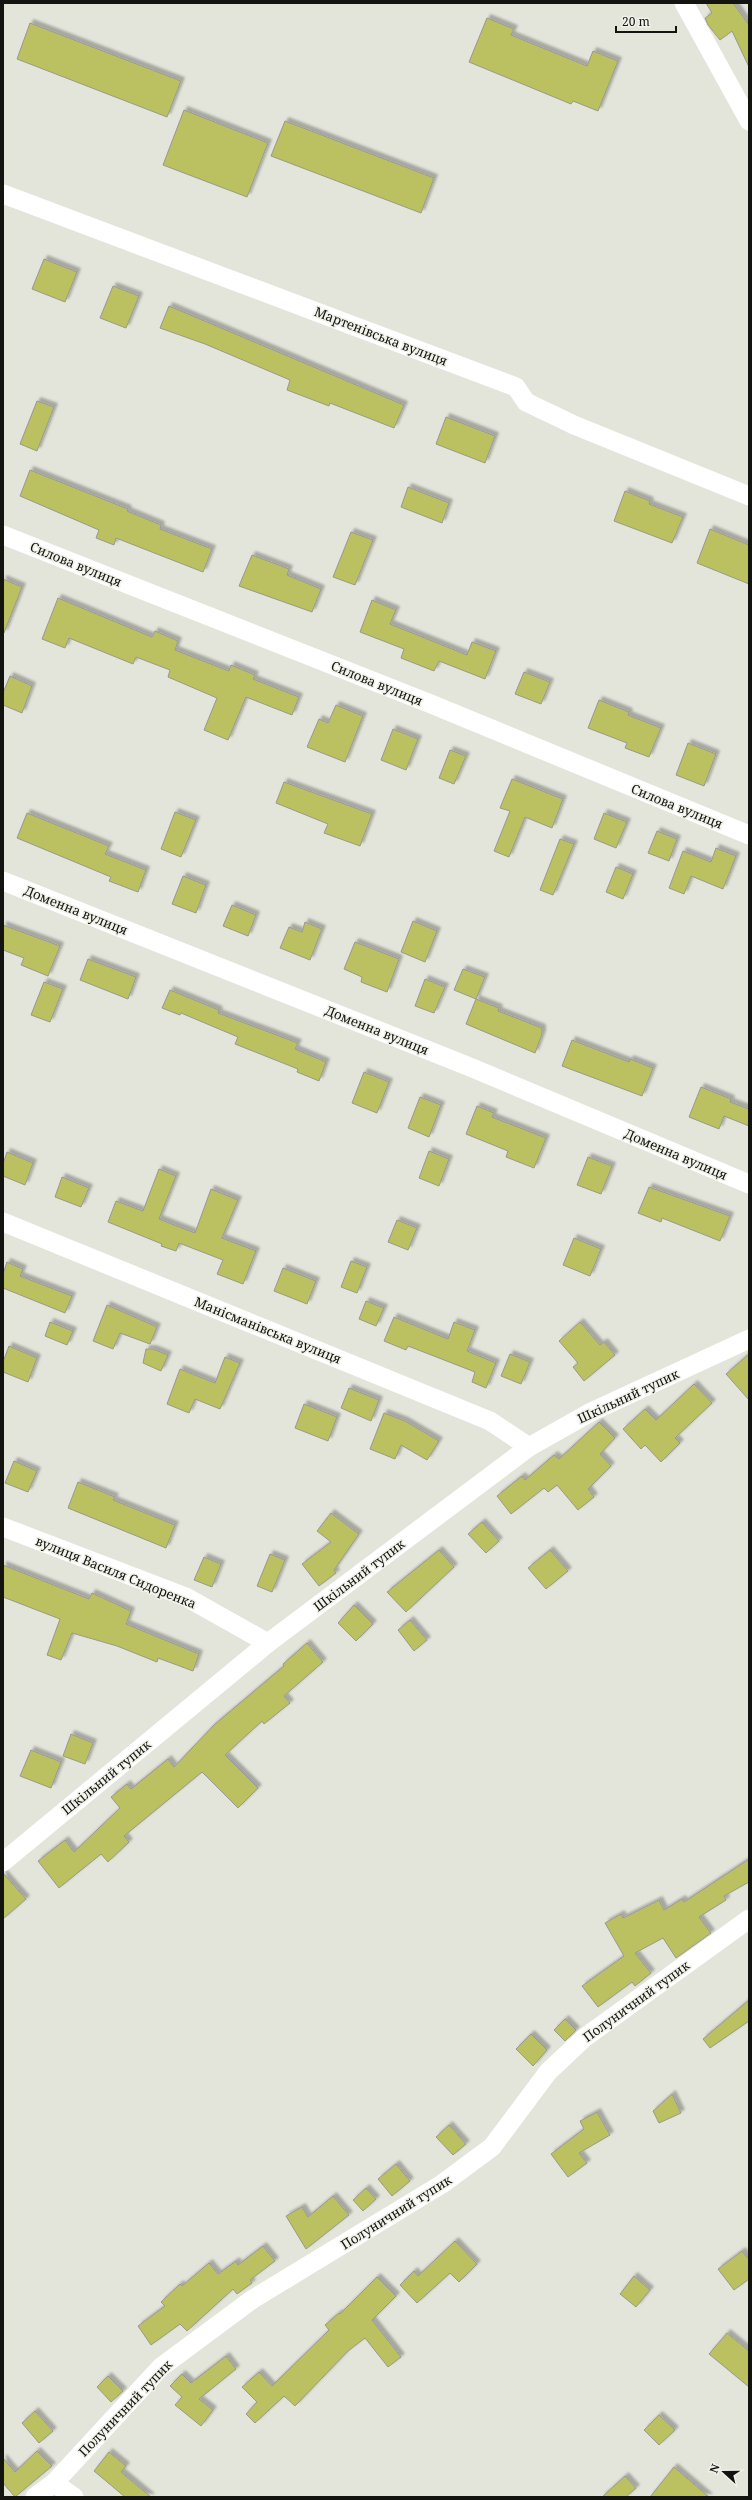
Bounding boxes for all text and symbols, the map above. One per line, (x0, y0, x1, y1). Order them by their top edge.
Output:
scale bar (616, 8, 676, 34)
text: 20 m (622, 13, 650, 30)
street label: Мартенівська вулиця (312, 302, 450, 370)
street label: Силова вулиця (27, 537, 125, 591)
street label: Силова вулиця (328, 656, 426, 710)
street label: Силова вулиця (628, 779, 726, 833)
street label: Доменна вулиця (21, 881, 131, 939)
street label: Доменна вулиця (322, 1001, 432, 1059)
street label: Доменна вулиця (622, 1124, 730, 1184)
street label: Манісманівська вулиця (192, 1292, 344, 1368)
street label: Шкільний тупик (574, 1364, 682, 1427)
street label: вулиця Василя Сидоренка (33, 1531, 199, 1613)
street label: Шкільний тупик (310, 1535, 409, 1615)
street label: Шкільний тупик (58, 1735, 155, 1819)
street label: Полуничний тупик (579, 1956, 693, 2046)
street label: Полуничний тупик (337, 2170, 455, 2254)
street label: Полуничний тупик (74, 2356, 176, 2460)
north arrow (704, 2452, 744, 2492)
text: N (706, 2461, 723, 2475)

